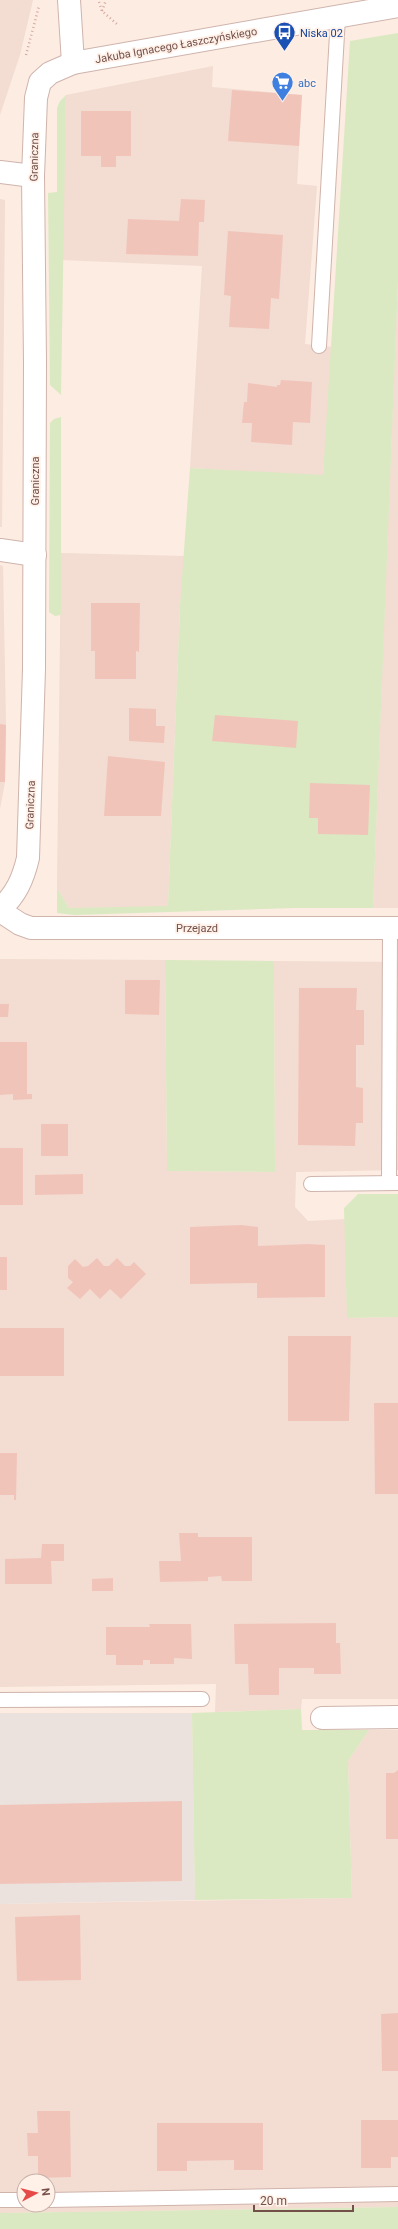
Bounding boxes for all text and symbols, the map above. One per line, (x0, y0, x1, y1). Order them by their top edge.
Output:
bus stop icon: Niska 02 (271, 20, 297, 53)
street label: Jakuba Ignacego Łaszczyńskiego (94, 25, 258, 66)
place label: Niska 02 (300, 27, 343, 40)
supermarket icon: abc (269, 70, 295, 103)
place label: abc (298, 77, 316, 90)
street label: Graniczna (28, 132, 41, 182)
street label: Graniczna (29, 456, 42, 506)
street label: Graniczna (23, 780, 38, 830)
street label: Przejazd (176, 922, 218, 935)
north arrow (16, 2173, 56, 2213)
text: N (39, 2187, 52, 2197)
scale bar (254, 2187, 353, 2213)
text: 20 m (260, 2194, 287, 2208)

